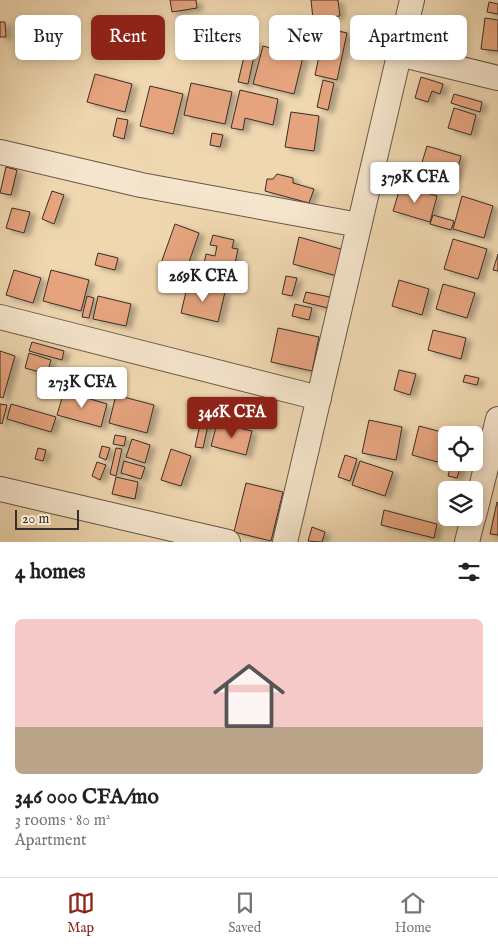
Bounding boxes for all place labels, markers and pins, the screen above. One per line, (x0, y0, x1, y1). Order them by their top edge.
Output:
pin: 379K CFA (363, 162, 467, 204)
pin: 269K CFA (151, 260, 255, 303)
pin: 273K CFA (30, 366, 134, 409)
pin: 346K CFA (180, 396, 284, 439)

